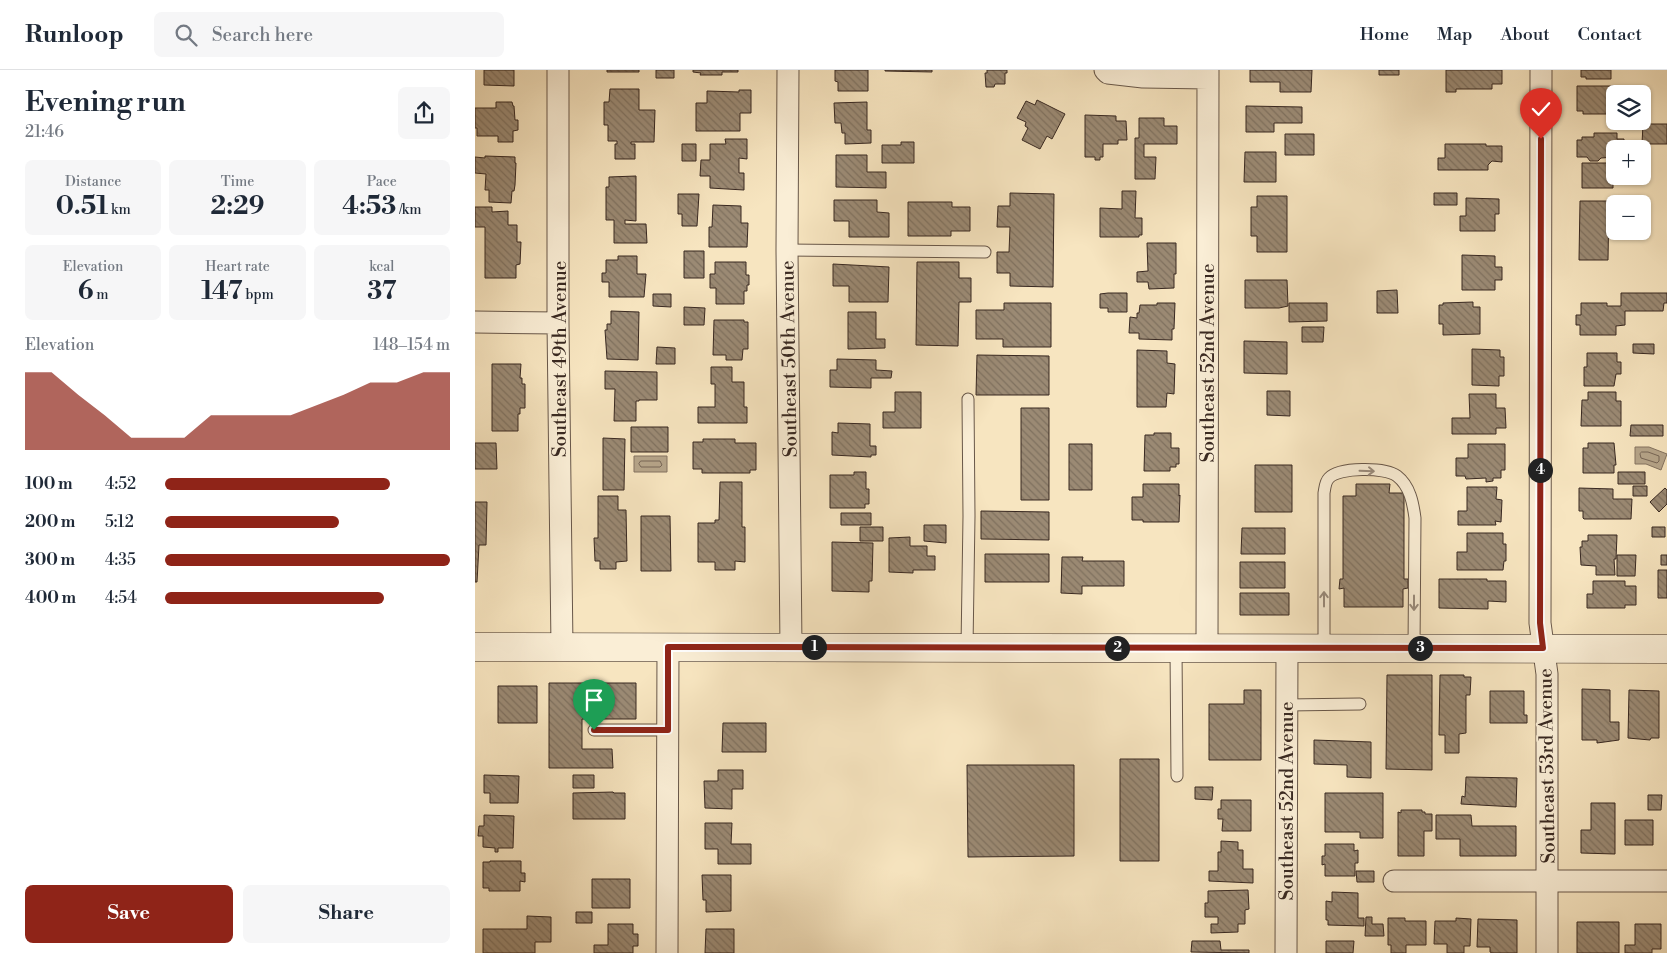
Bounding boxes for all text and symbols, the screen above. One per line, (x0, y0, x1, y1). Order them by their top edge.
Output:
search box (154, 12, 504, 57)
text: Runloop (25, 20, 124, 50)
icon: search (172, 21, 200, 49)
text: Search here (212, 23, 313, 47)
text: Home (1360, 23, 1409, 46)
text: Map (1437, 23, 1473, 46)
text: About (1501, 23, 1550, 46)
text: Contact (1578, 23, 1642, 46)
text: Evening run (25, 85, 186, 120)
map controls (1606, 85, 1651, 240)
button: layers (1606, 85, 1651, 130)
button: share (398, 87, 450, 139)
pin (1520, 88, 1562, 139)
icon: check (1527, 95, 1555, 123)
text: 21:46 (25, 122, 64, 142)
button: + (1606, 140, 1651, 185)
text: Distance (65, 173, 121, 191)
text: Time (221, 173, 254, 191)
text: Pace (367, 173, 397, 191)
text: 0.51 (56, 191, 108, 222)
text: 2:29 (211, 191, 264, 222)
text: 4:53 (342, 191, 396, 222)
button: − (1606, 195, 1651, 240)
text: km (108, 201, 131, 219)
text: /km (396, 201, 421, 219)
text: Elevation (63, 258, 123, 276)
text: Heart rate (205, 258, 270, 276)
text: kcal (369, 258, 395, 276)
street label: Southeast 50th Avenue (775, 260, 803, 458)
street label: Southeast 49th Avenue (548, 261, 572, 457)
street label: Southeast 52nd Avenue (1196, 264, 1220, 462)
text: 6 (78, 276, 93, 307)
text: 147 (201, 276, 243, 307)
text: 37 (367, 276, 396, 307)
text: m (93, 286, 109, 304)
text: bpm (243, 286, 274, 304)
text: Elevation (25, 335, 94, 355)
text: 148–154 m (373, 335, 450, 355)
pin: 4 (1527, 458, 1553, 482)
text: 4 (1536, 461, 1545, 479)
one-way arrow (1358, 466, 1375, 476)
text: 100 m (25, 474, 73, 494)
text: 4:52 (105, 474, 136, 494)
text: 200 m (25, 512, 75, 532)
text: 5:12 (105, 512, 134, 532)
text: 300 m (25, 550, 75, 570)
text: 4:35 (105, 550, 136, 570)
text: 400 m (25, 588, 76, 608)
text: 4:54 (105, 588, 137, 608)
one-way arrow (1319, 592, 1329, 608)
one-way arrow (1409, 594, 1419, 610)
pin: 1 (801, 634, 827, 660)
pin: 2 (1105, 636, 1129, 660)
pin: 3 (1407, 636, 1433, 660)
text: 1 (811, 638, 818, 656)
text: 2 (1113, 639, 1122, 657)
text: 3 (1416, 639, 1425, 657)
street label: Southeast 53rd Avenue (1533, 668, 1561, 864)
pin (573, 679, 615, 730)
icon: arrive (580, 686, 608, 714)
street label: Southeast 52nd Avenue (1275, 702, 1299, 900)
button: Save (25, 885, 233, 943)
button: Share (243, 885, 450, 943)

